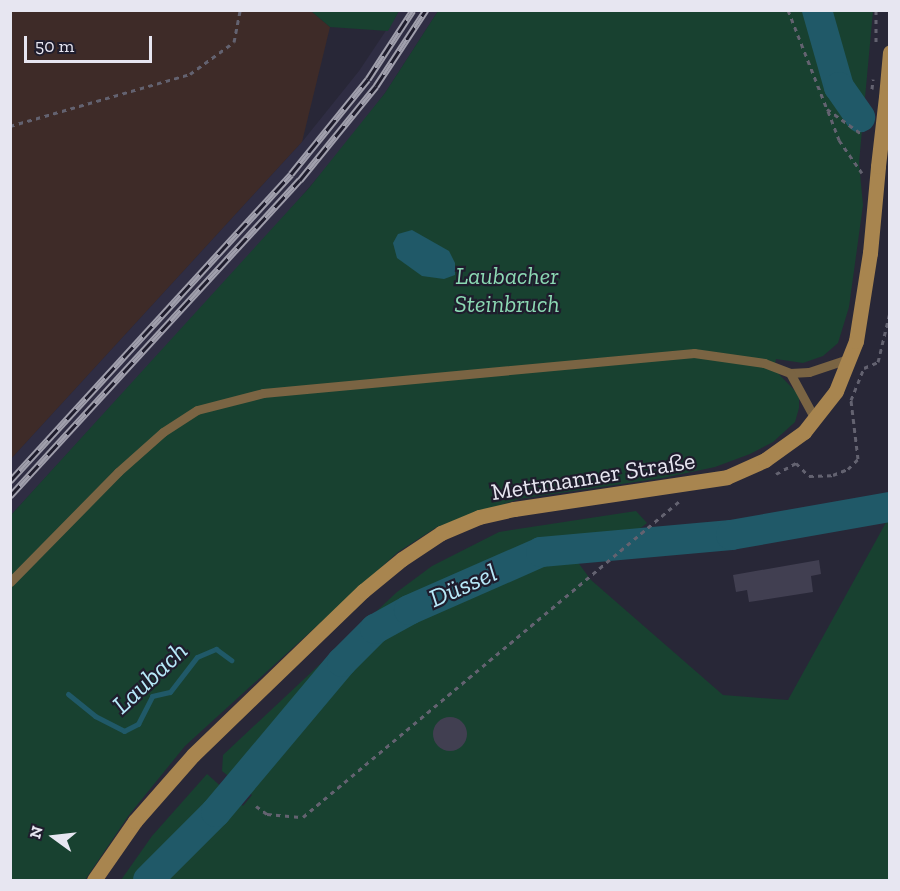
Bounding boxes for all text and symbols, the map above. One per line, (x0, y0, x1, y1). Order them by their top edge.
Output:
scale bar (27, 24, 154, 62)
text: 50 m (35, 35, 74, 57)
park label: Laubacher Steinbruch (454, 262, 560, 318)
street label: Mettmanner Straße (489, 446, 697, 506)
water label: Düssel (424, 557, 502, 615)
water label: Laubach (106, 635, 194, 721)
north arrow (24, 807, 84, 867)
text: N (25, 824, 47, 841)

